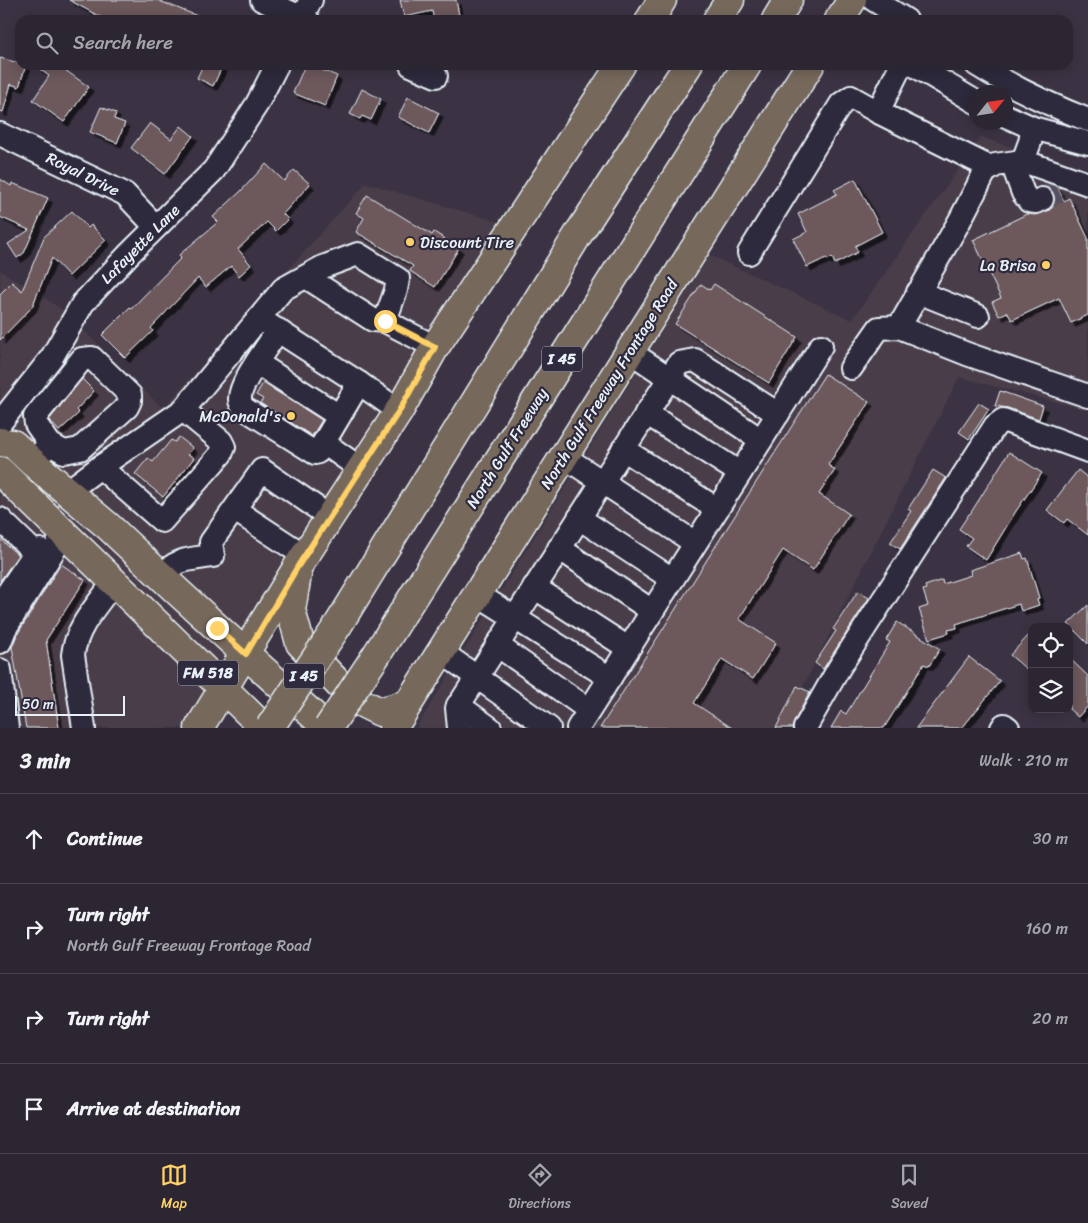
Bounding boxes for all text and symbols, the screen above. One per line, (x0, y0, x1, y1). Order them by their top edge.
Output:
search box (15, 15, 1073, 70)
text: Search here (73, 26, 173, 59)
icon: search (33, 29, 61, 57)
north arrow (968, 85, 1013, 130)
street label: Royal Drive (41, 144, 125, 204)
street label: Lafayette Lane (93, 197, 187, 291)
place label: Discount Tire (420, 228, 514, 257)
marker: Discount Tire (404, 236, 416, 248)
place label: La Brisa (980, 251, 1036, 280)
marker: La Brisa (1040, 259, 1052, 271)
street label: North Gulf Freeway Frontage Road (532, 272, 687, 495)
route start (374, 310, 397, 333)
road number: I 45 (542, 346, 582, 372)
street label: North Gulf Freeway (458, 381, 556, 514)
place label: McDonald's (199, 402, 282, 431)
marker: McDonald's (285, 410, 297, 422)
route end (206, 617, 229, 640)
map controls (1028, 623, 1073, 713)
button: locate (1028, 623, 1073, 668)
road number: FM 518 (178, 660, 238, 686)
road number: I 45 (284, 664, 324, 688)
button: layers (1028, 668, 1073, 713)
text: 50 m (22, 692, 54, 717)
scale bar (15, 693, 125, 716)
text: 3 min (20, 742, 70, 780)
text: Walk · 210 m (979, 746, 1068, 775)
text: Continue (67, 822, 143, 855)
text: 30 m (1033, 824, 1068, 853)
icon: ahead (20, 825, 48, 853)
text: Turn right (67, 898, 149, 931)
text: 160 m (1025, 914, 1068, 943)
icon: right (20, 915, 48, 943)
text: North Gulf Freeway Frontage Road (67, 931, 311, 960)
text: Turn right (67, 1002, 149, 1035)
text: 20 m (1032, 1004, 1068, 1033)
icon: right (20, 1005, 48, 1033)
text: Arrive at destination (67, 1092, 240, 1125)
icon: arrive (20, 1095, 48, 1123)
tab: Map (160, 1161, 188, 1216)
tab: Directions (508, 1161, 571, 1216)
tab: Saved (891, 1161, 928, 1216)

